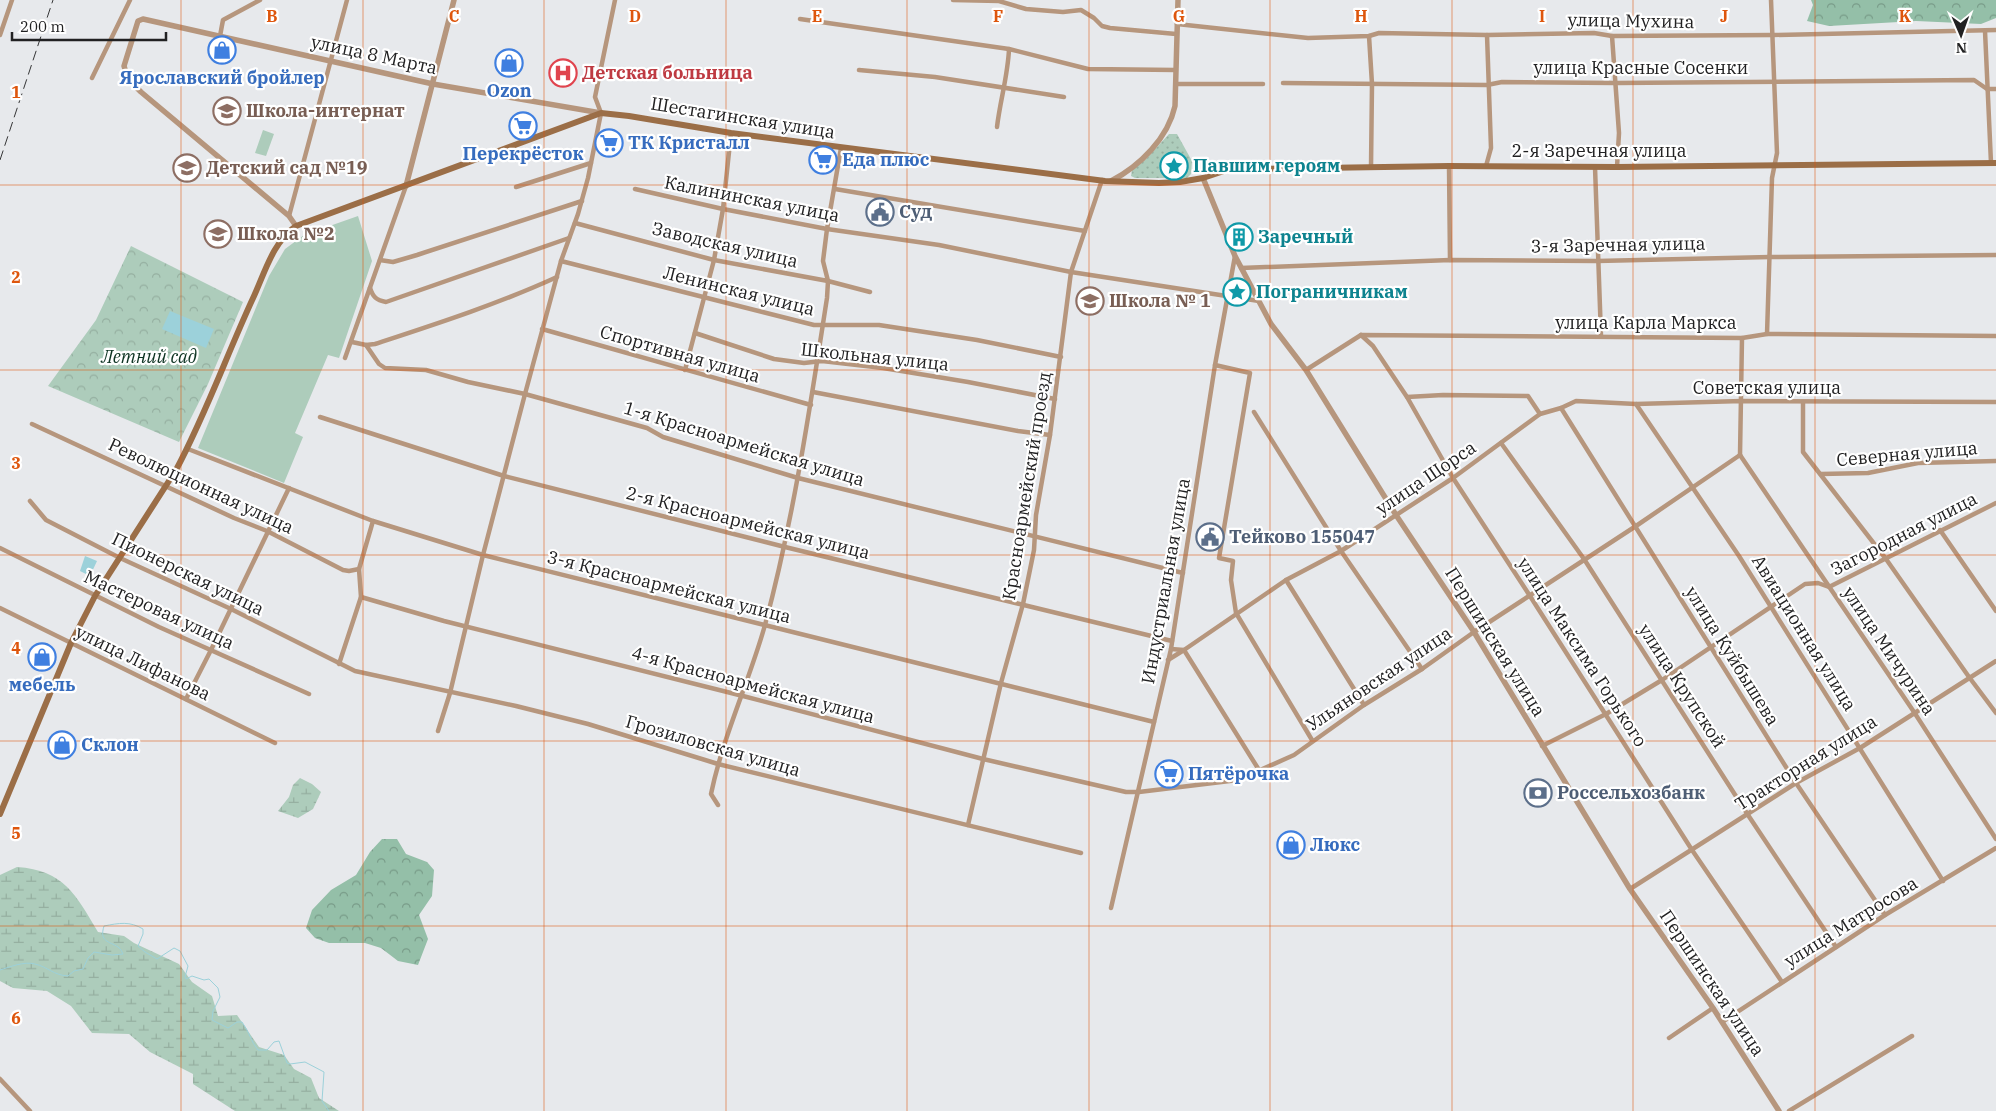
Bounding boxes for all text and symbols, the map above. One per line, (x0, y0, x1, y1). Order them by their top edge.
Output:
text: B (266, 6, 278, 26)
text: C (449, 6, 459, 26)
text: D (629, 6, 641, 26)
text: E (812, 6, 822, 26)
text: F (993, 6, 1003, 26)
text: G (1173, 6, 1185, 26)
text: H (1355, 6, 1368, 26)
text: I (1539, 6, 1545, 26)
text: J (1720, 6, 1728, 26)
text: K (1899, 6, 1912, 26)
street label: улица Мухина (1567, 8, 1695, 33)
scale bar (12, 10, 166, 42)
north arrow (1936, 10, 1986, 60)
text: 200 m (20, 17, 65, 36)
street label: улица 8 Марта (309, 30, 439, 79)
shop icon: Ярославский бройлер (207, 35, 237, 65)
text: N (1956, 39, 1967, 57)
shop icon: Ozon (494, 48, 524, 78)
street label: улица Красные Сосенки (1534, 56, 1748, 79)
hospital icon: Детская больница (548, 58, 578, 88)
place label: Детская больница (582, 61, 753, 84)
place label: Ярославский бройлер (119, 66, 325, 89)
place label: Ozon (486, 79, 532, 102)
text: 1 (11, 82, 21, 102)
street label: Шестагинская улица (649, 92, 837, 143)
school or university icon: Школа-интернат (212, 96, 242, 126)
place label: Школа-интернат (246, 99, 405, 122)
supermarket icon: Перекрёсток (508, 111, 538, 141)
supermarket icon: ТК Кристалл (594, 128, 624, 158)
place label: ТК Кристалл (628, 131, 750, 154)
street label: 2-я Заречная улица (1512, 139, 1687, 162)
place label: Перекрёсток (462, 142, 584, 165)
supermarket icon: Еда плюс (808, 145, 838, 175)
place label: Еда плюс (842, 148, 930, 171)
place icon: Павшим героям (1159, 151, 1189, 181)
school or university icon: Детский сад №19 (172, 153, 202, 183)
place label: Павшим героям (1193, 154, 1340, 177)
place label: Детский сад №19 (206, 156, 368, 179)
street label: Калининская улица (663, 170, 842, 227)
public building icon: Суд (865, 197, 895, 227)
place label: Суд (899, 200, 932, 223)
street label: Заводская улица (650, 217, 800, 273)
school or university icon: Школа №2 (203, 219, 233, 249)
place label: Школа №2 (237, 222, 335, 245)
building icon: Заречный (1224, 222, 1254, 252)
place label: Заречный (1258, 225, 1353, 248)
street label: 3-я Заречная улица (1530, 231, 1706, 258)
street label: Ленинская улица (661, 261, 817, 320)
text: 2 (11, 267, 21, 287)
place icon: Пограничникам (1222, 277, 1252, 307)
place label: Пограничникам (1256, 280, 1408, 303)
school or university icon: Школа № 1 (1075, 286, 1105, 316)
place label: Школа № 1 (1109, 289, 1211, 312)
street label: улица Карла Маркса (1555, 311, 1737, 334)
street label: Спортивная улица (597, 320, 763, 387)
street label: Школьная улица (800, 337, 950, 376)
park label: Летний сад (100, 345, 197, 368)
street label: Красноармейский проезд (997, 370, 1056, 602)
street label: Советская улица (1693, 376, 1841, 399)
street label: 1-я Красноармейская улица (621, 396, 868, 491)
street label: Революционная улица (105, 432, 298, 539)
street label: улица Щорса (1371, 436, 1480, 520)
street label: Северная улица (1835, 436, 1979, 471)
text: 3 (11, 453, 21, 473)
street label: Индустриальная улица (1136, 476, 1195, 686)
street label: 2-я Красноармейская улица (624, 481, 873, 564)
street label: Загородная улица (1827, 487, 1981, 580)
public building icon: Тейково 155047 (1195, 522, 1225, 552)
place label: Тейково 155047 (1229, 525, 1375, 548)
street label: Пионерская улица (108, 527, 268, 620)
street label: 3-я Красноармейская улица (545, 545, 794, 628)
street label: Авиационная улица (1747, 550, 1862, 715)
street label: улица Максима Горького (1512, 553, 1652, 751)
street label: Першинская улица (1440, 563, 1551, 721)
street label: Мастеровая улица (80, 565, 238, 655)
street label: улица Куйбышева (1680, 582, 1785, 730)
street label: улица Мичурина (1838, 582, 1941, 720)
street label: улица Крупской (1634, 619, 1731, 752)
street label: улица Лифанова (72, 620, 215, 705)
street label: Ульяновская улица (1302, 621, 1456, 736)
text: 4 (11, 638, 21, 658)
street label: 4-я Красноармейская улица (629, 641, 877, 728)
shop icon: мебель (27, 642, 57, 672)
place label: мебель (9, 673, 75, 696)
street label: Грозиловская улица (623, 710, 803, 782)
street label: Тракторная улица (1731, 710, 1881, 816)
shop icon: Склон (47, 730, 77, 760)
place label: Склон (81, 733, 139, 756)
supermarket icon: Пятёрочка (1154, 759, 1184, 789)
place label: Пятёрочка (1188, 762, 1289, 785)
bank icon: Россельхозбанк (1523, 778, 1553, 808)
place label: Россельхозбанк (1557, 781, 1705, 804)
text: 5 (11, 823, 21, 843)
shop icon: Люкс (1276, 830, 1306, 860)
place label: Люкс (1310, 833, 1361, 856)
street label: улица Матросова (1780, 871, 1922, 972)
street label: Першинская улица (1655, 905, 1770, 1060)
text: 6 (11, 1008, 21, 1028)

